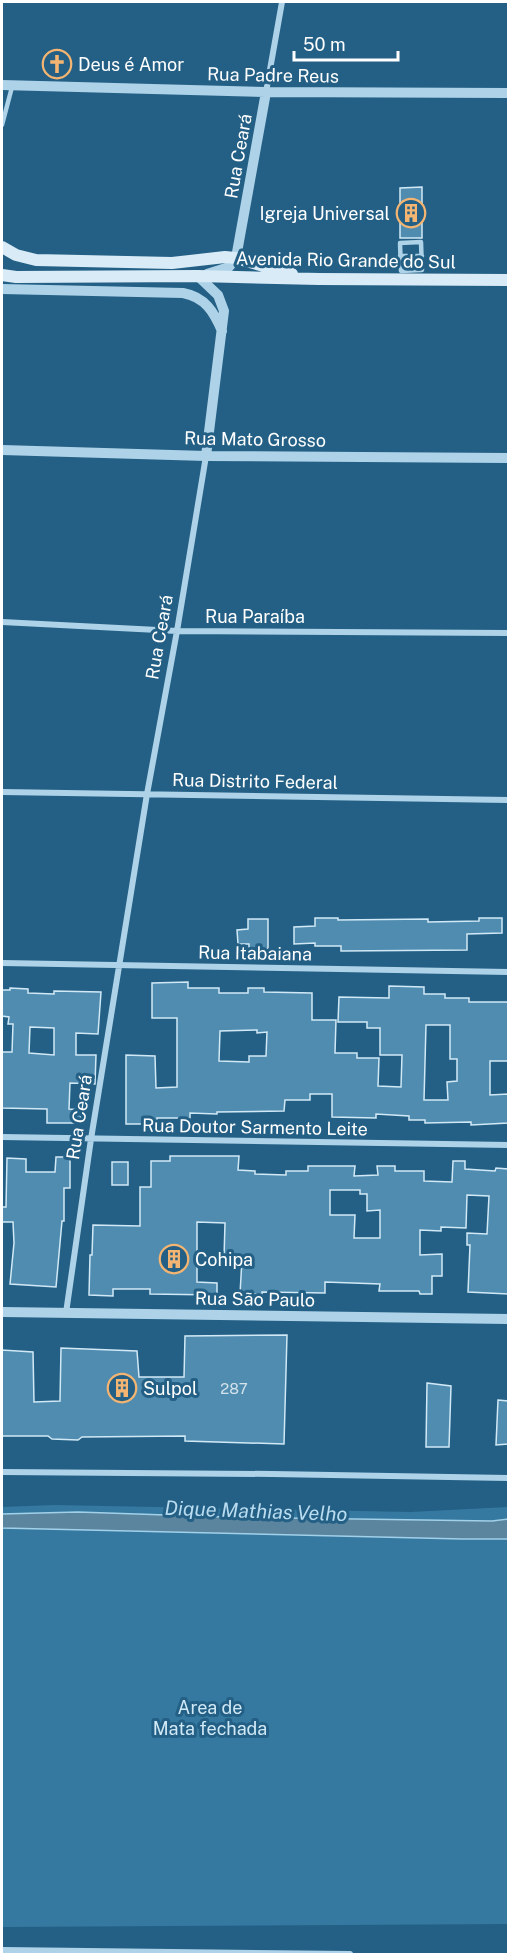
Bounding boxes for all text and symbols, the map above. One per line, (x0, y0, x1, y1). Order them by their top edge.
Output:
scale bar (294, 24, 398, 62)
text: 50 m (303, 34, 346, 55)
church icon: Deus é Amor (41, 48, 73, 80)
place label: Deus é Amor (78, 54, 184, 75)
street label: Rua Padre Reus (207, 63, 339, 87)
street label: Rua Ceará (220, 112, 256, 200)
building icon: Igreja Universal (395, 197, 427, 229)
place label: Igreja Universal (260, 203, 390, 224)
street label: Avenida Rio Grande do Sul (236, 248, 456, 272)
street label: Rua Mato Grosso (184, 427, 326, 451)
street label: Rua Ceará (141, 593, 177, 681)
street label: Rua Paraíba (205, 606, 305, 627)
street label: Rua Distrito Federal (172, 769, 338, 793)
street label: Rua Itabaiana (198, 942, 312, 964)
street label: Rua Ceará (62, 1073, 96, 1161)
street label: Rua Doutor Sarmento Leite (142, 1115, 368, 1139)
building icon: Cohipa (158, 1243, 190, 1275)
place label: Cohipa (195, 1249, 253, 1270)
street label: Rua São Paulo (195, 1287, 315, 1311)
building icon: Sulpol (106, 1372, 138, 1404)
place label: Sulpol (143, 1378, 197, 1399)
house number: 287 (220, 1380, 248, 1397)
water label: Dique Mathias Velho (164, 1496, 348, 1526)
park label: Area de Mata fechada (153, 1697, 267, 1739)

